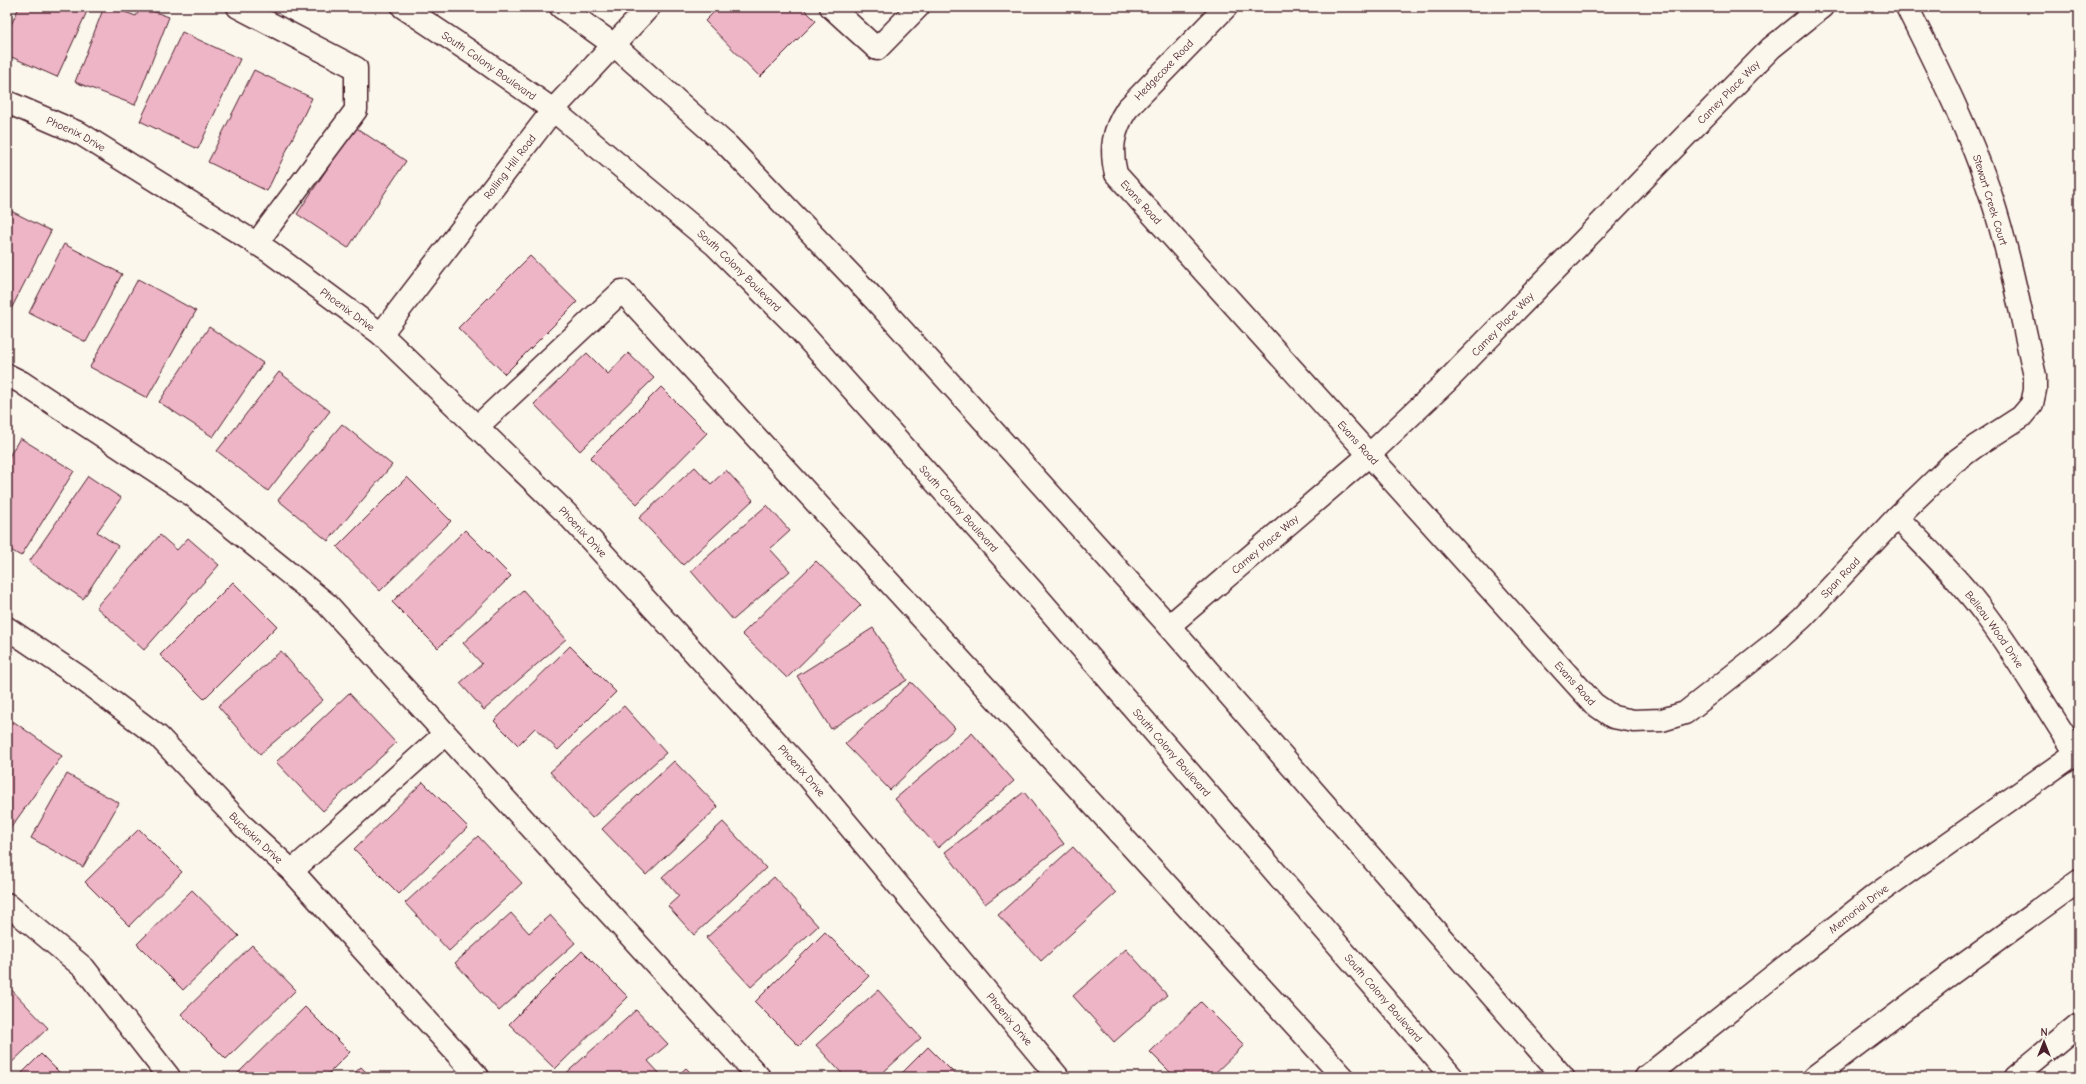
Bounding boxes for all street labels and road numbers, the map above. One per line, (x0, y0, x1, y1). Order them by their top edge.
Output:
street label: South Colony Boulevard (439, 28, 539, 103)
street label: Hedgecoxe Road (1132, 37, 1196, 103)
street label: Camey Place Way (1694, 57, 1762, 127)
street label: Phoenix Drive (45, 113, 108, 154)
street label: Rolling Hill Road (481, 132, 539, 202)
street label: Stewart Creek Court (1970, 153, 2010, 248)
street label: Evans Road (1118, 177, 1165, 227)
street label: South Colony Boulevard (695, 227, 784, 314)
street label: Phoenix Drive (318, 285, 378, 334)
street label: Camey Place Way (1468, 289, 1536, 359)
street label: Evans Road (1335, 418, 1382, 467)
street label: South Colony Boulevard (917, 462, 1001, 555)
street label: Phoenix Drive (556, 503, 610, 560)
street label: Camey Place Way (1229, 512, 1301, 576)
street label: Span Road (1818, 554, 1863, 600)
street label: Belleau Wood Drive (1963, 588, 2027, 671)
street label: Evans Road (1552, 658, 1599, 708)
street label: South Colony Boulevard (1130, 706, 1214, 799)
street label: Phoenix Drive (776, 742, 828, 799)
street label: Buckskin Drive (227, 809, 286, 866)
street label: Memorial Drive (1826, 881, 1891, 936)
street label: South Colony Boulevard (1342, 951, 1425, 1045)
street label: Phoenix Drive (984, 990, 1036, 1048)

